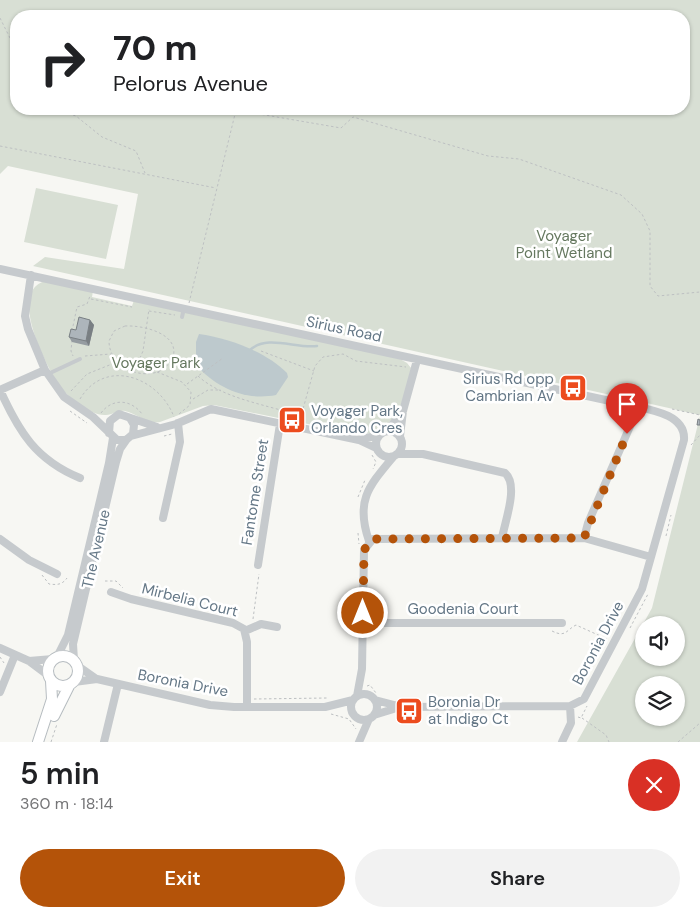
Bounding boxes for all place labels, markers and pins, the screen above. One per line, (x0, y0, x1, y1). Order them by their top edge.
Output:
place label: Sirius Rd opp Cambrian Av (463, 369, 554, 406)
bus stop icon: Sirius Rd opp Cambrian Av (558, 373, 588, 403)
pin (606, 383, 648, 434)
place label: Voyager Park, Orlando Cres (311, 401, 403, 438)
bus stop icon: Voyager Park, Orlando Cres (277, 405, 307, 435)
place label: Boronia Dr at Indigo Ct (428, 692, 509, 729)
bus stop icon: Boronia Dr at Indigo Ct (394, 696, 424, 726)

